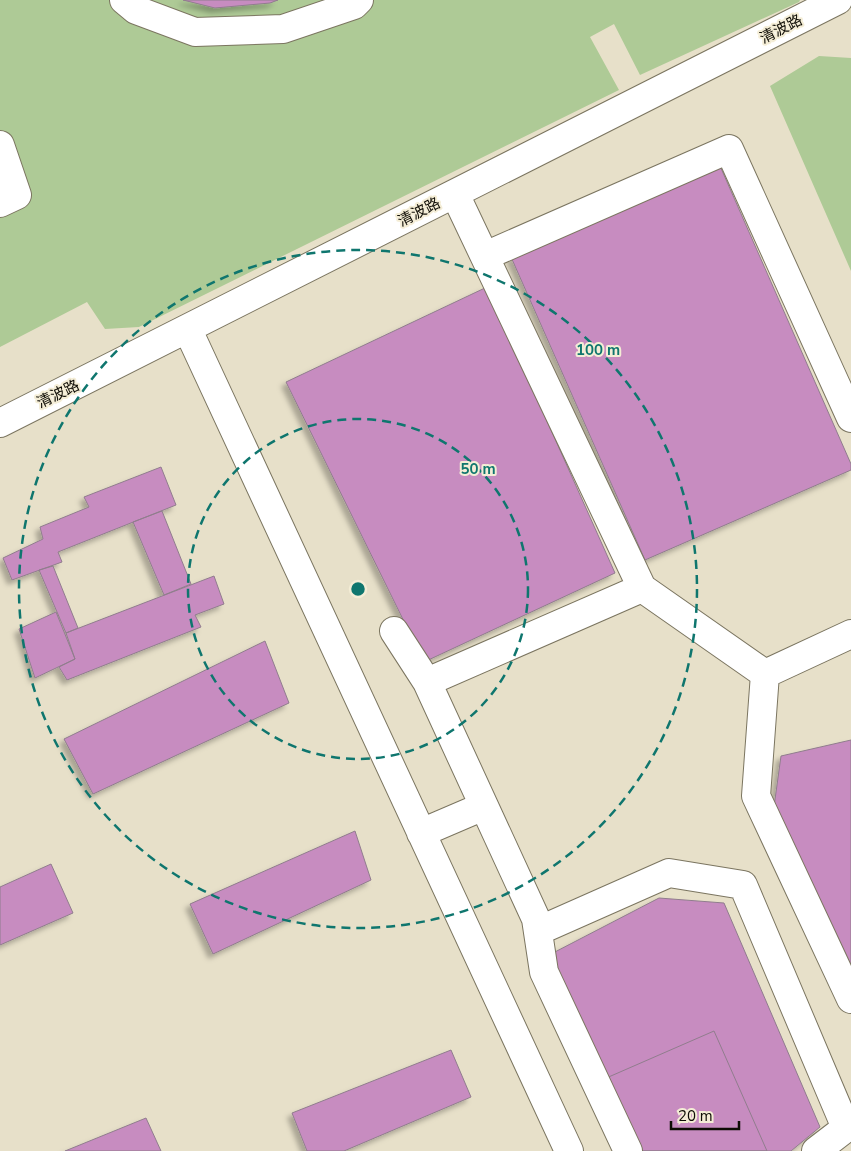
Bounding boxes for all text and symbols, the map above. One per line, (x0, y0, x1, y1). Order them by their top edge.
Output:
street label: 清波路 (756, 10, 806, 48)
street label: 清波路 (394, 193, 444, 231)
text: 100 m (576, 340, 620, 360)
street label: 清波路 (33, 375, 83, 413)
text: 50 m (460, 459, 496, 479)
centre of rings (349, 580, 367, 598)
scale bar (671, 1098, 738, 1130)
text: 20 m (678, 1106, 713, 1126)

